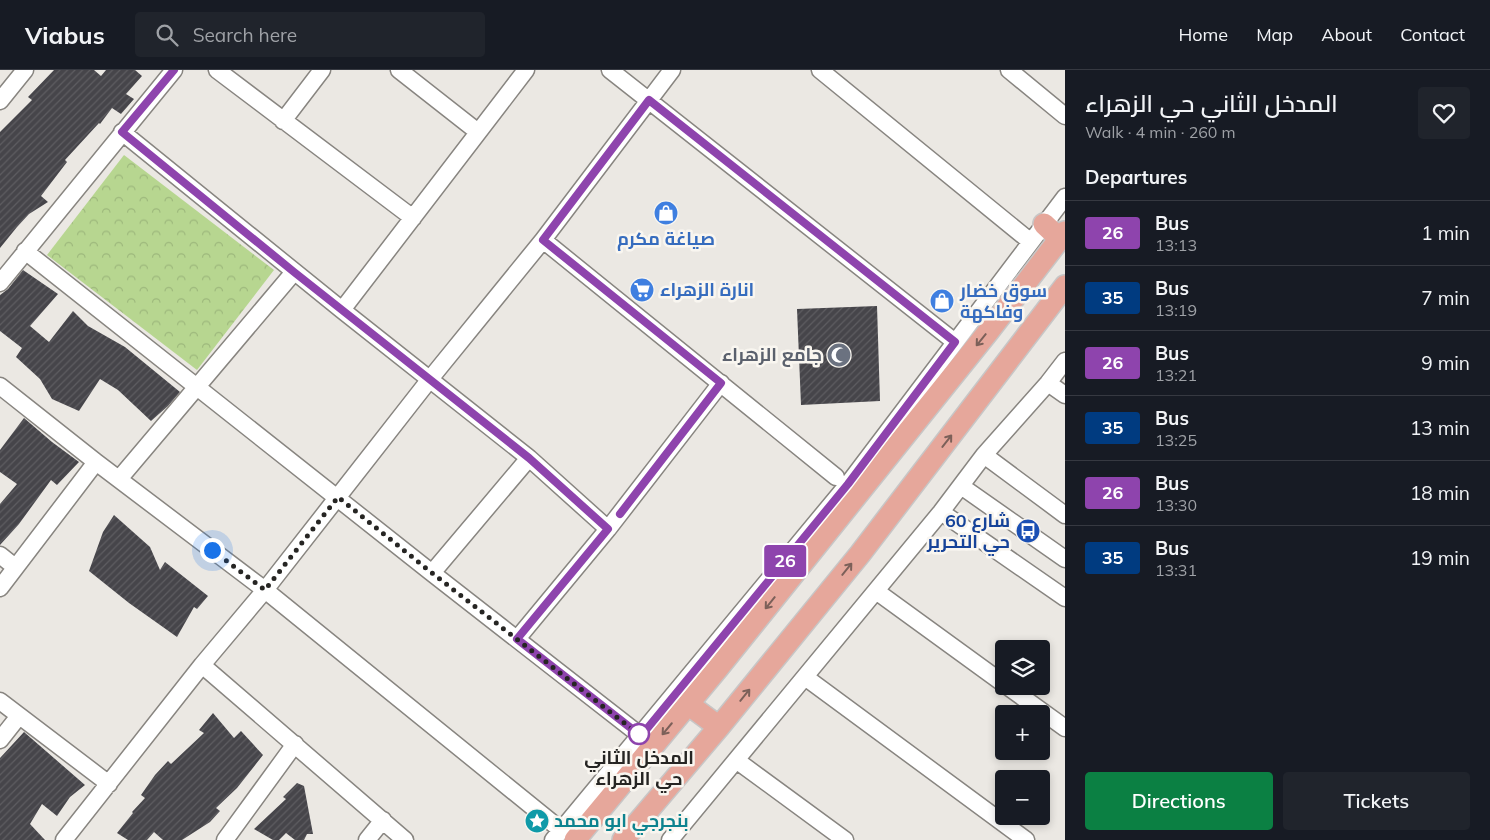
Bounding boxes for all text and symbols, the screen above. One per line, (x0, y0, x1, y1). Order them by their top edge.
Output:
search box (135, 12, 485, 57)
text: Viabus (25, 20, 105, 50)
icon: search (153, 21, 181, 49)
text: Search here (193, 23, 297, 47)
text: Home (1178, 23, 1228, 46)
text: Map (1256, 23, 1293, 46)
text: About (1321, 23, 1372, 46)
text: Contact (1400, 23, 1465, 46)
button: heart (1418, 87, 1470, 139)
text: المدخل الثاني حي الزهراء (1085, 88, 1338, 118)
text: Walk · 4 min · 260 m (1085, 122, 1236, 142)
text: Departures (1085, 165, 1187, 189)
shop icon: صياغة مكرم (653, 200, 679, 226)
text: Bus (1155, 211, 1189, 235)
text: 26 (1102, 221, 1123, 244)
text: 1 min (1421, 221, 1470, 245)
place label: صياغة مكرم (617, 227, 715, 251)
text: 13:13 (1155, 235, 1197, 255)
text: Bus (1155, 276, 1189, 300)
supermarket icon: انارة الزهراء (629, 277, 655, 303)
place label: انارة الزهراء (660, 278, 754, 301)
place label: سوق خضار وفاكهة (959, 279, 1047, 323)
text: 35 (1102, 286, 1123, 309)
text: 7 min (1421, 286, 1470, 310)
shop icon: سوق خضار وفاكهة (929, 288, 955, 314)
text: 13:19 (1155, 300, 1197, 320)
one-way arrow (976, 333, 987, 346)
text: Bus (1155, 341, 1189, 365)
mosque icon: جامع الزهراء (826, 342, 852, 368)
place label: جامع الزهراء (722, 343, 822, 367)
text: 26 (1102, 351, 1123, 374)
text: 9 min (1421, 351, 1470, 375)
text: 13:21 (1155, 365, 1197, 385)
text: Bus (1155, 406, 1189, 430)
text: 35 (1102, 416, 1123, 439)
text: 13 min (1410, 416, 1470, 440)
text: 13:25 (1155, 430, 1197, 450)
one-way arrow (942, 434, 952, 448)
text: Bus (1155, 471, 1189, 495)
text: 26 (1102, 481, 1123, 504)
text: 18 min (1410, 481, 1470, 505)
text: 13:30 (1155, 495, 1197, 515)
place label: شارع 60 حي التحرير (926, 509, 1010, 557)
bus stop icon: شارع 60 حي التحرير (1015, 518, 1041, 544)
text: Bus (1155, 536, 1189, 560)
your location (200, 538, 225, 563)
line badge: 26 (762, 545, 808, 577)
text: 35 (1102, 546, 1123, 569)
text: 19 min (1410, 546, 1470, 570)
text: 26 (774, 549, 796, 572)
text: 13:31 (1155, 560, 1197, 580)
one-way arrow (842, 563, 853, 576)
one-way arrow (765, 596, 775, 610)
map controls (995, 640, 1050, 825)
button: layers (995, 640, 1050, 695)
one-way arrow (739, 689, 750, 702)
button: + (995, 705, 1050, 760)
one-way arrow (662, 722, 673, 735)
marker: المدخل الثاني حي الزهراء (628, 723, 650, 745)
place label: المدخل الثاني حي الزهراء (584, 746, 694, 794)
button: − (995, 770, 1050, 825)
button: Directions (1085, 772, 1273, 830)
button: Tickets (1283, 772, 1470, 830)
place icon: بنجرجي ابو محمد (524, 808, 550, 834)
place label: بنجرجي ابو محمد (554, 809, 689, 836)

